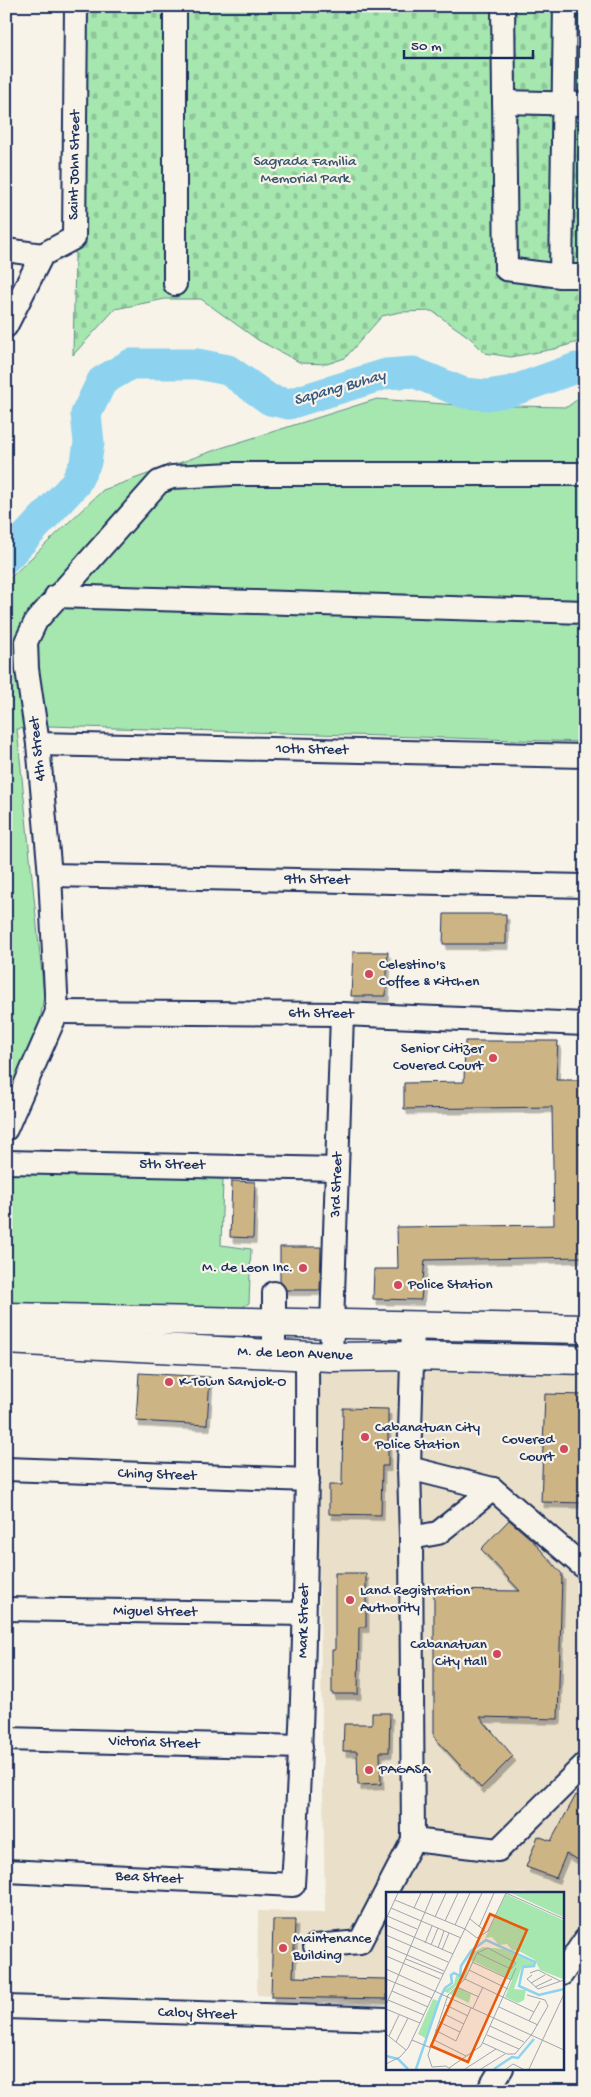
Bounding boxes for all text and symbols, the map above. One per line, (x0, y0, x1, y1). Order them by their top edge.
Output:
scale bar (404, 28, 532, 60)
text: 50 m (411, 38, 442, 56)
street label: Saint John Street (65, 108, 85, 220)
park label: Sagrada Familia Memorial Park (254, 153, 357, 188)
water label: Sapang Buhay (292, 367, 389, 411)
street label: 4th Street (25, 714, 50, 782)
street label: 10th Street (275, 740, 350, 760)
street label: 9th Street (283, 870, 352, 890)
place label: Celestino's Coffee & Kitchen (379, 956, 479, 991)
marker: Celestino's Coffee & Kitchen (363, 968, 375, 980)
street label: 6th Street (288, 1004, 356, 1024)
place label: Senior Citizer Covered Court (393, 1040, 485, 1075)
marker: Senior Citizer Covered Court (487, 1052, 499, 1064)
street label: 3rd Street (327, 1150, 347, 1219)
street label: 5th Street (139, 1155, 207, 1175)
place label: M. de Leon Inc. (202, 1259, 293, 1277)
marker: M. de Leon Inc. (297, 1262, 309, 1274)
place label: Police Station (407, 1276, 493, 1294)
marker: Police Station (392, 1279, 404, 1291)
street label: M. de Leon Avenue (237, 1343, 353, 1365)
place label: K-Town Samjok-O (179, 1373, 286, 1391)
marker: K-Town Samjok-O (163, 1376, 175, 1388)
place label: Cabanatuan City Police Station (374, 1419, 481, 1454)
marker: Cabanatuan City Police Station (359, 1431, 371, 1443)
place label: Covered Court (502, 1431, 556, 1466)
marker: Covered Court (558, 1443, 570, 1455)
street label: Ching Street (117, 1465, 198, 1485)
street label: Mark Street (294, 1582, 314, 1658)
place label: Land Registration Authority (360, 1582, 470, 1617)
marker: Land Registration Authority (344, 1594, 356, 1606)
street label: Miguel Street (113, 1602, 199, 1622)
place label: Cabanatuan City Hall (410, 1636, 487, 1671)
marker: Cabanatuan City Hall (491, 1648, 503, 1660)
street label: Victoria Street (107, 1732, 202, 1754)
place label: PAGASA (378, 1761, 431, 1779)
marker: PAGASA (363, 1764, 375, 1776)
street label: Bea Street (114, 1867, 185, 1889)
inset map (386, 1892, 564, 2070)
place label: Maintenance Building (292, 1930, 372, 1965)
marker: Maintenance Building (277, 1942, 289, 1954)
street label: Caloy Street (157, 2004, 238, 2024)

